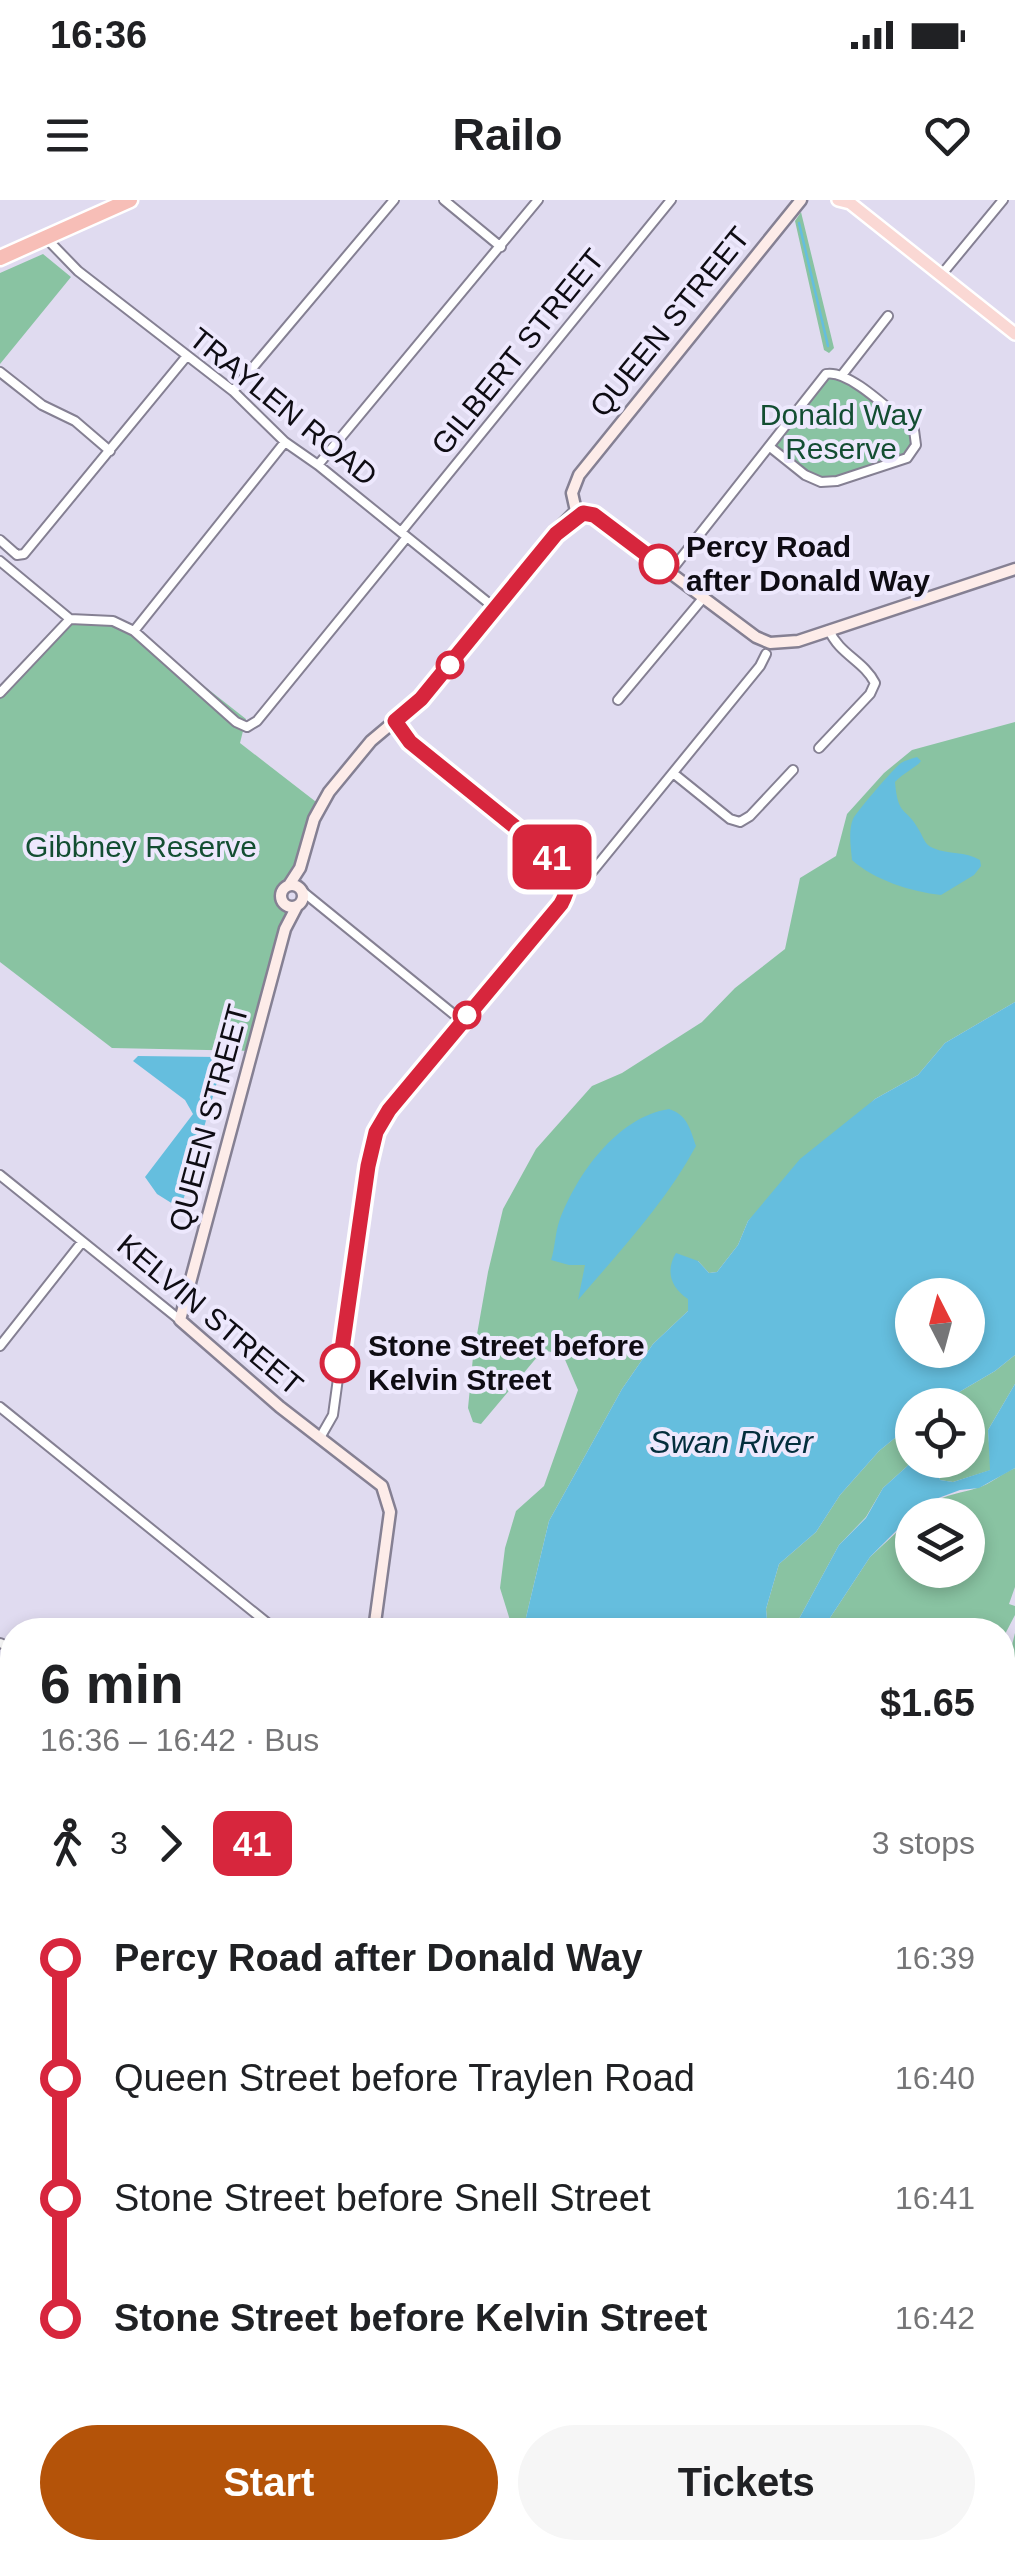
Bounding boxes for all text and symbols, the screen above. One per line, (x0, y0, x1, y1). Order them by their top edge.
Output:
text: 16:36 (50, 14, 147, 56)
icon: menu (40, 108, 95, 163)
icon: heart (920, 108, 975, 163)
text: Railo (452, 109, 563, 160)
street label: QUEEN STREET (583, 221, 756, 423)
street label: GILBERT STREET (425, 243, 610, 461)
street label: TRAYLEN ROAD (183, 321, 384, 492)
park label: Donald Way Reserve (760, 398, 922, 465)
place label: Percy Road after Donald Way (686, 530, 930, 597)
marker: Percy Road after Donald Way (640, 545, 678, 583)
unlabelled marker (437, 652, 463, 678)
line badge: 41 (507, 824, 597, 890)
park label: Gibbney Reserve (25, 830, 257, 863)
text: 41 (533, 838, 571, 877)
street label: QUEEN STREET (162, 1001, 255, 1235)
unlabelled marker (454, 1002, 480, 1028)
street label: KELVIN STREET (111, 1228, 309, 1402)
north arrow (895, 1278, 985, 1368)
map controls (895, 1278, 985, 1588)
place label: Stone Street before Kelvin Street (368, 1329, 645, 1396)
marker: Stone Street before Kelvin Street (321, 1344, 359, 1382)
button: locate (895, 1388, 985, 1478)
water label: Swan River (649, 1424, 814, 1460)
button: layers (895, 1498, 985, 1588)
text: 6 min (40, 1653, 184, 1715)
text: $1.65 (880, 1682, 975, 1724)
text: 16:36 – 16:42 · Bus (40, 1722, 319, 1758)
icon: walk (40, 1816, 95, 1871)
icon: forward (143, 1816, 198, 1871)
text: 41 (233, 1824, 272, 1863)
text: 3 (110, 1825, 128, 1861)
text: 3 stops (872, 1825, 975, 1861)
text: Percy Road after Donald Way (114, 1937, 643, 1979)
text: 16:39 (895, 1940, 975, 1976)
text: Queen Street before Traylen Road (114, 2057, 695, 2099)
text: 16:40 (895, 2060, 975, 2096)
text: Stone Street before Snell Street (114, 2177, 651, 2219)
text: 16:41 (895, 2180, 975, 2216)
text: Stone Street before Kelvin Street (114, 2297, 707, 2339)
text: 16:42 (895, 2300, 975, 2336)
button: Start (40, 2425, 498, 2540)
button: Tickets (518, 2425, 975, 2540)

